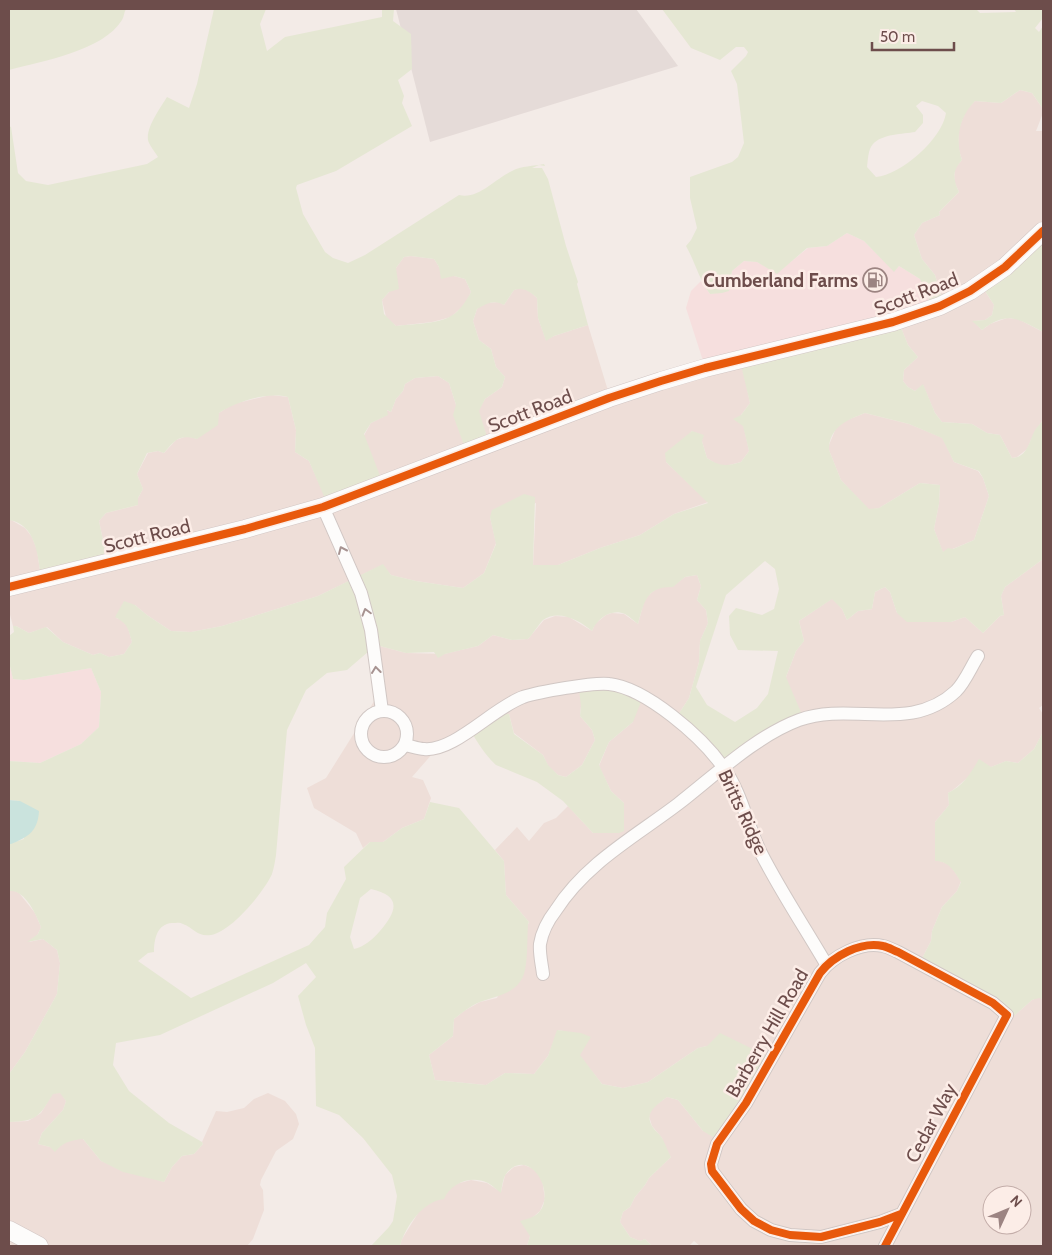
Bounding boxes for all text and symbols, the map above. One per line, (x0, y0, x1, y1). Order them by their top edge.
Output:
scale bar (872, 20, 954, 52)
text: 50 m (880, 28, 915, 46)
fuel station icon: Cumberland Farms (862, 267, 888, 293)
street label: Scott Road (871, 267, 961, 321)
place label: Cumberland Farms (703, 269, 858, 292)
street label: Scott Road (485, 384, 575, 438)
street label: Scott Road (101, 514, 193, 558)
one-way arrow (337, 546, 348, 555)
one-way arrow (361, 607, 372, 616)
one-way arrow (372, 666, 382, 675)
street label: Britts Ridge (713, 766, 773, 858)
street label: Barberry Hill Road (721, 965, 813, 1101)
street label: Cedar Way (901, 1079, 962, 1167)
north arrow (982, 1185, 1032, 1235)
text: N (1006, 1191, 1026, 1211)

